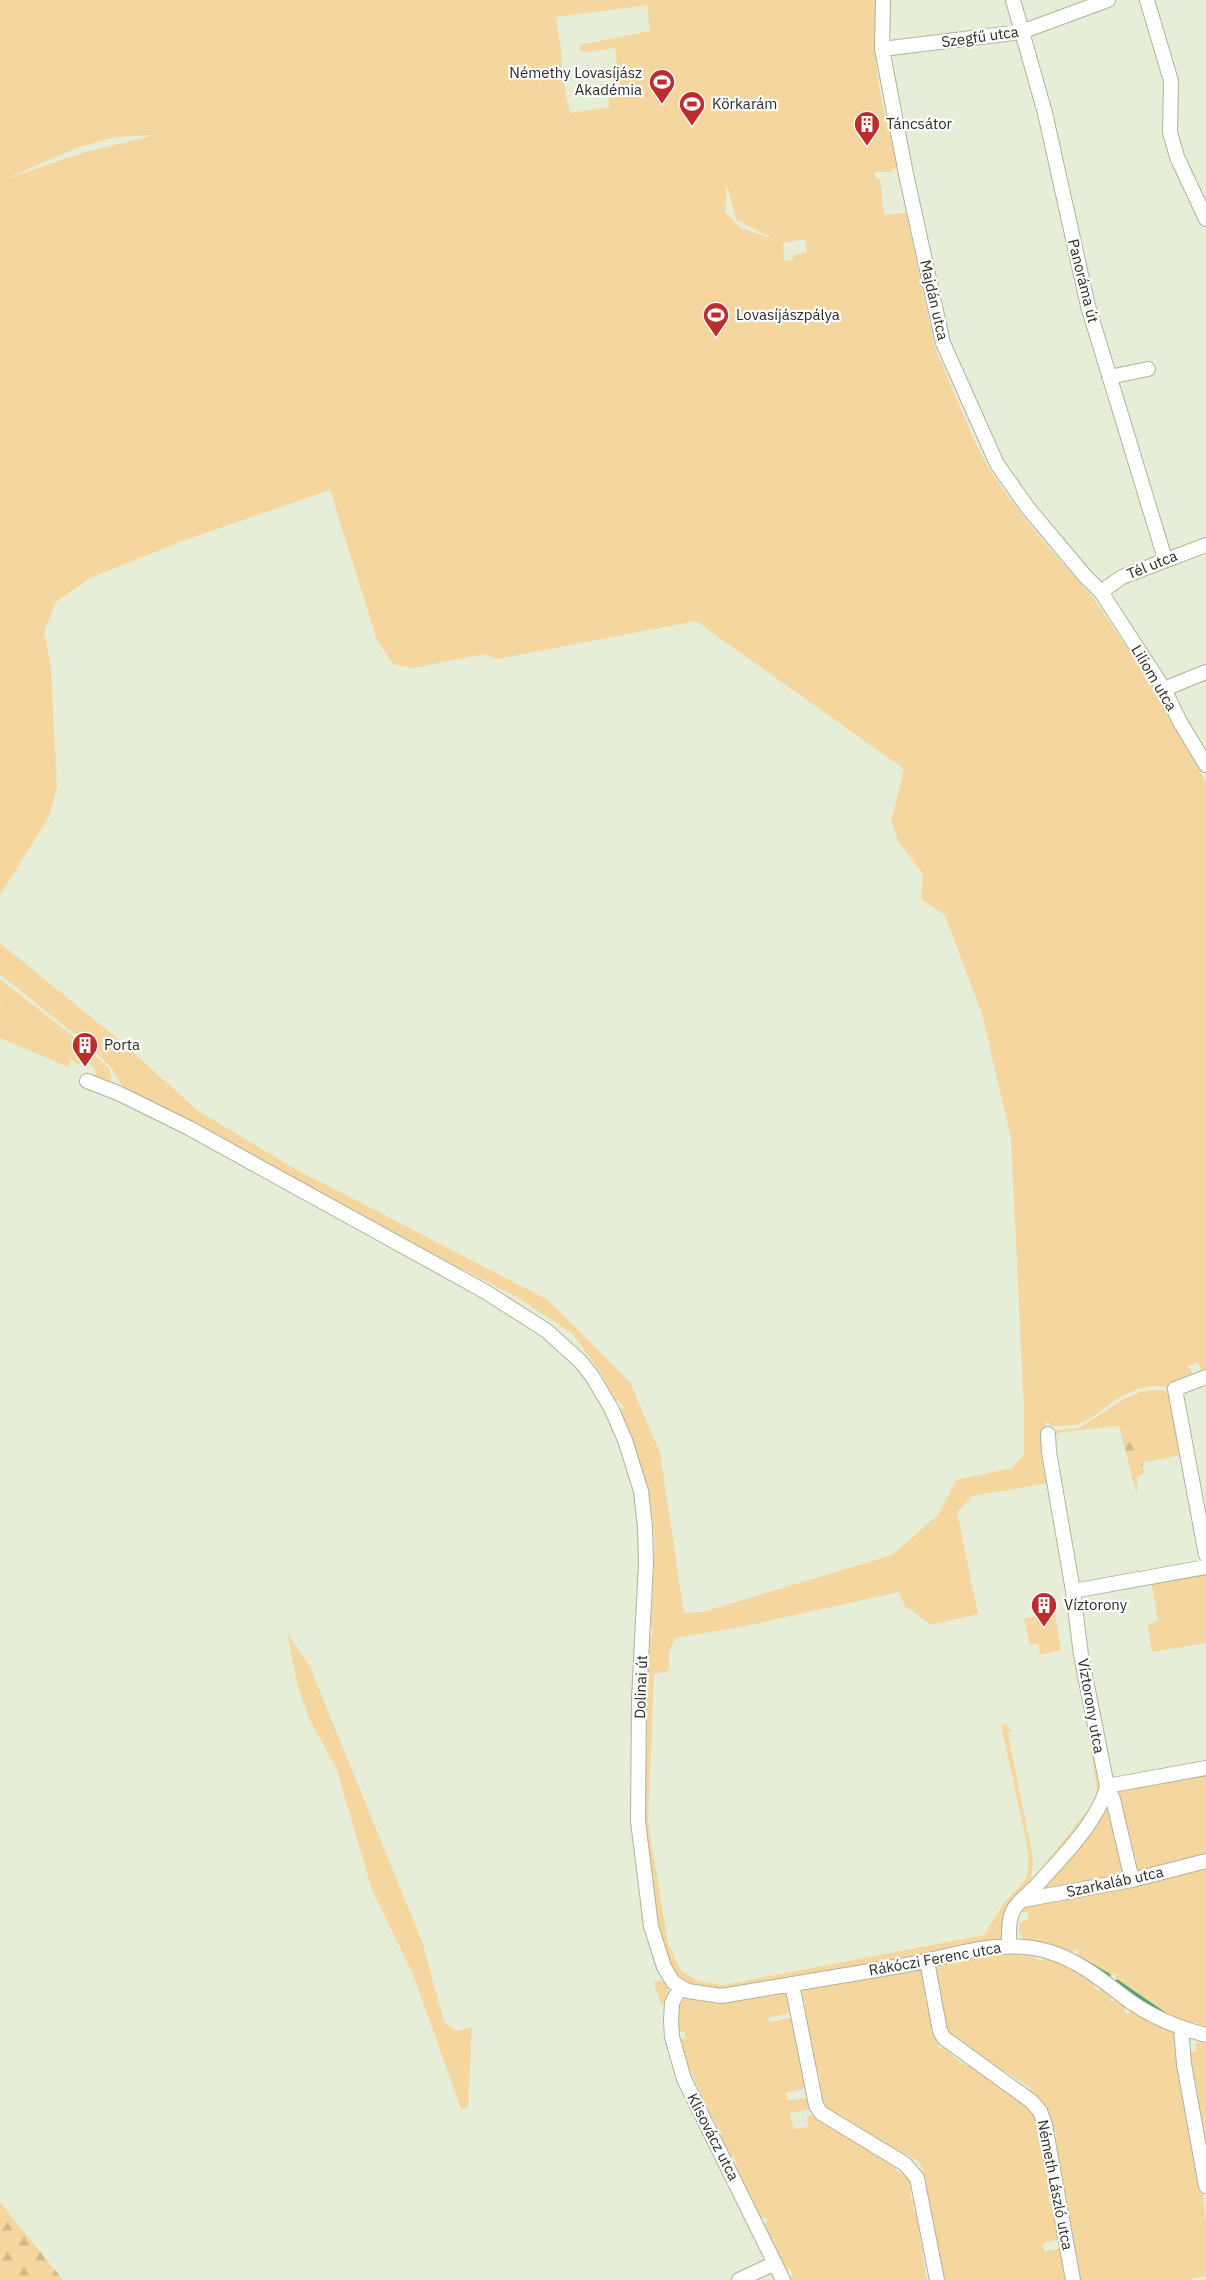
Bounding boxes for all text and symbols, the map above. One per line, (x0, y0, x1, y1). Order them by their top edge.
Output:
street label: Szegfű utca (940, 22, 1020, 51)
place label: Némethy Lovasíjász Akadémia (509, 63, 642, 99)
sports icon: Némethy Lovasíjász Akadémia (647, 67, 677, 105)
sports icon: Körkarám (677, 89, 707, 127)
place label: Körkarám (712, 94, 777, 113)
building icon: Táncsátor (852, 109, 882, 147)
place label: Táncsátor (886, 114, 953, 133)
street label: Panoráma út (1064, 237, 1103, 325)
street label: Majdán utca (916, 258, 953, 342)
sports icon: Lovasíjászpálya (701, 300, 731, 338)
place label: Lovasíjászpálya (736, 305, 840, 324)
street label: Tél utca (1124, 546, 1180, 583)
street label: Liliom utca (1127, 641, 1181, 714)
building icon: Porta (70, 1030, 100, 1068)
place label: Porta (104, 1035, 140, 1054)
building icon: Víztorony (1029, 1590, 1059, 1628)
place label: Víztorony (1064, 1595, 1128, 1614)
street label: Dolinai út (630, 1655, 651, 1719)
street label: Víztorony utca (1074, 1657, 1109, 1755)
street label: Szarkaláb utca (1065, 1862, 1165, 1901)
street label: Rákóczi Ferenc utca (867, 1938, 1003, 1980)
street label: Klisovácz utca (683, 2090, 744, 2184)
street label: Németh László utca (1034, 2118, 1077, 2252)

